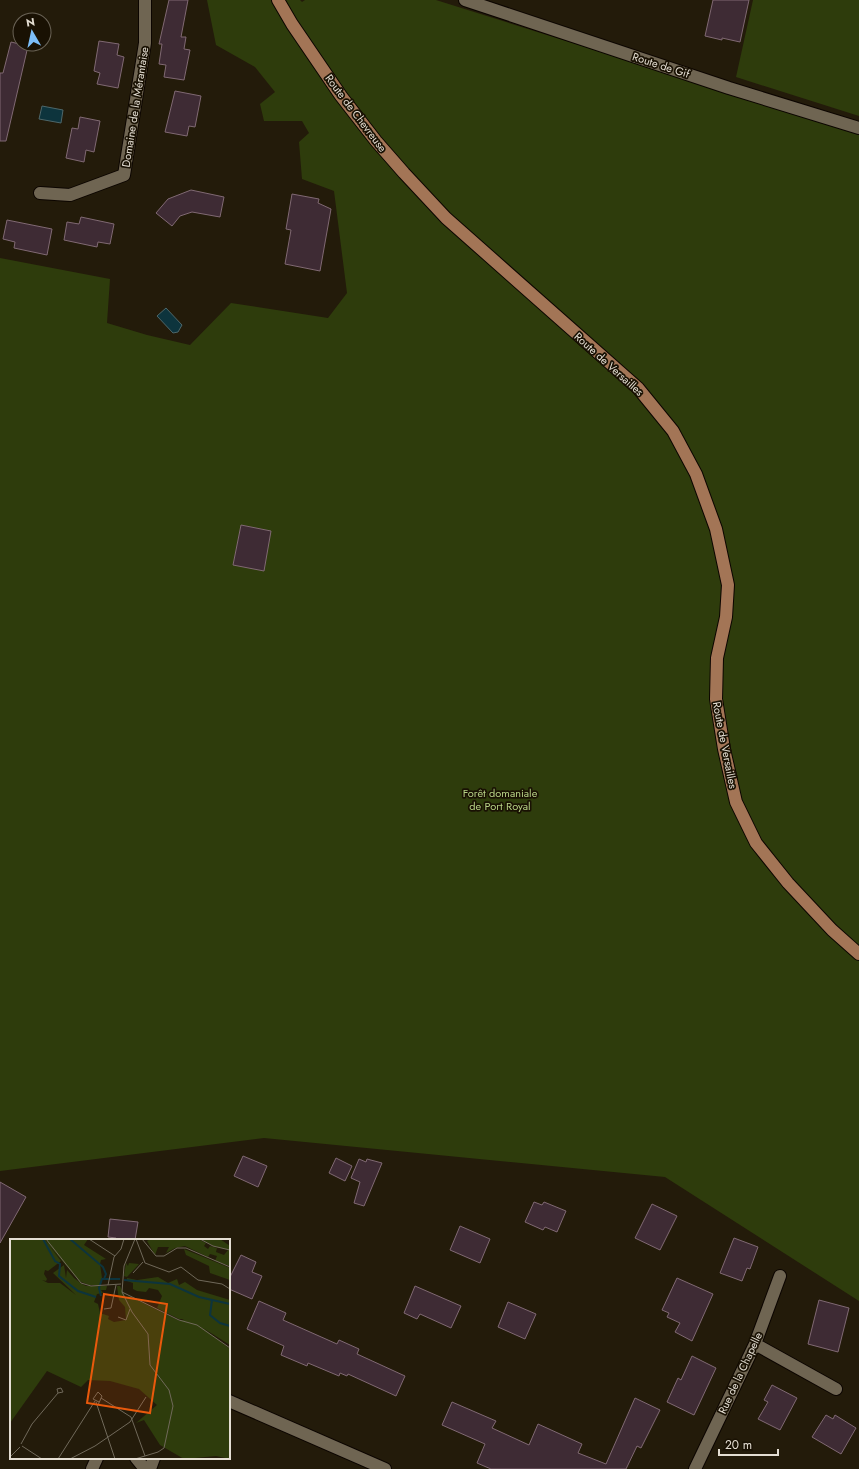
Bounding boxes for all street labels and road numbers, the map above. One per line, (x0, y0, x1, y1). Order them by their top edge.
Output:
street label: Domaine de la Mérantaise (118, 45, 152, 168)
street label: Route de Gif (630, 48, 692, 82)
street label: Route de Chevreuse (321, 71, 391, 155)
street label: Route de Versailles (571, 328, 648, 400)
street label: Route de Versailles (709, 700, 741, 790)
street label: Rue de la Chapelle (714, 1329, 766, 1416)

